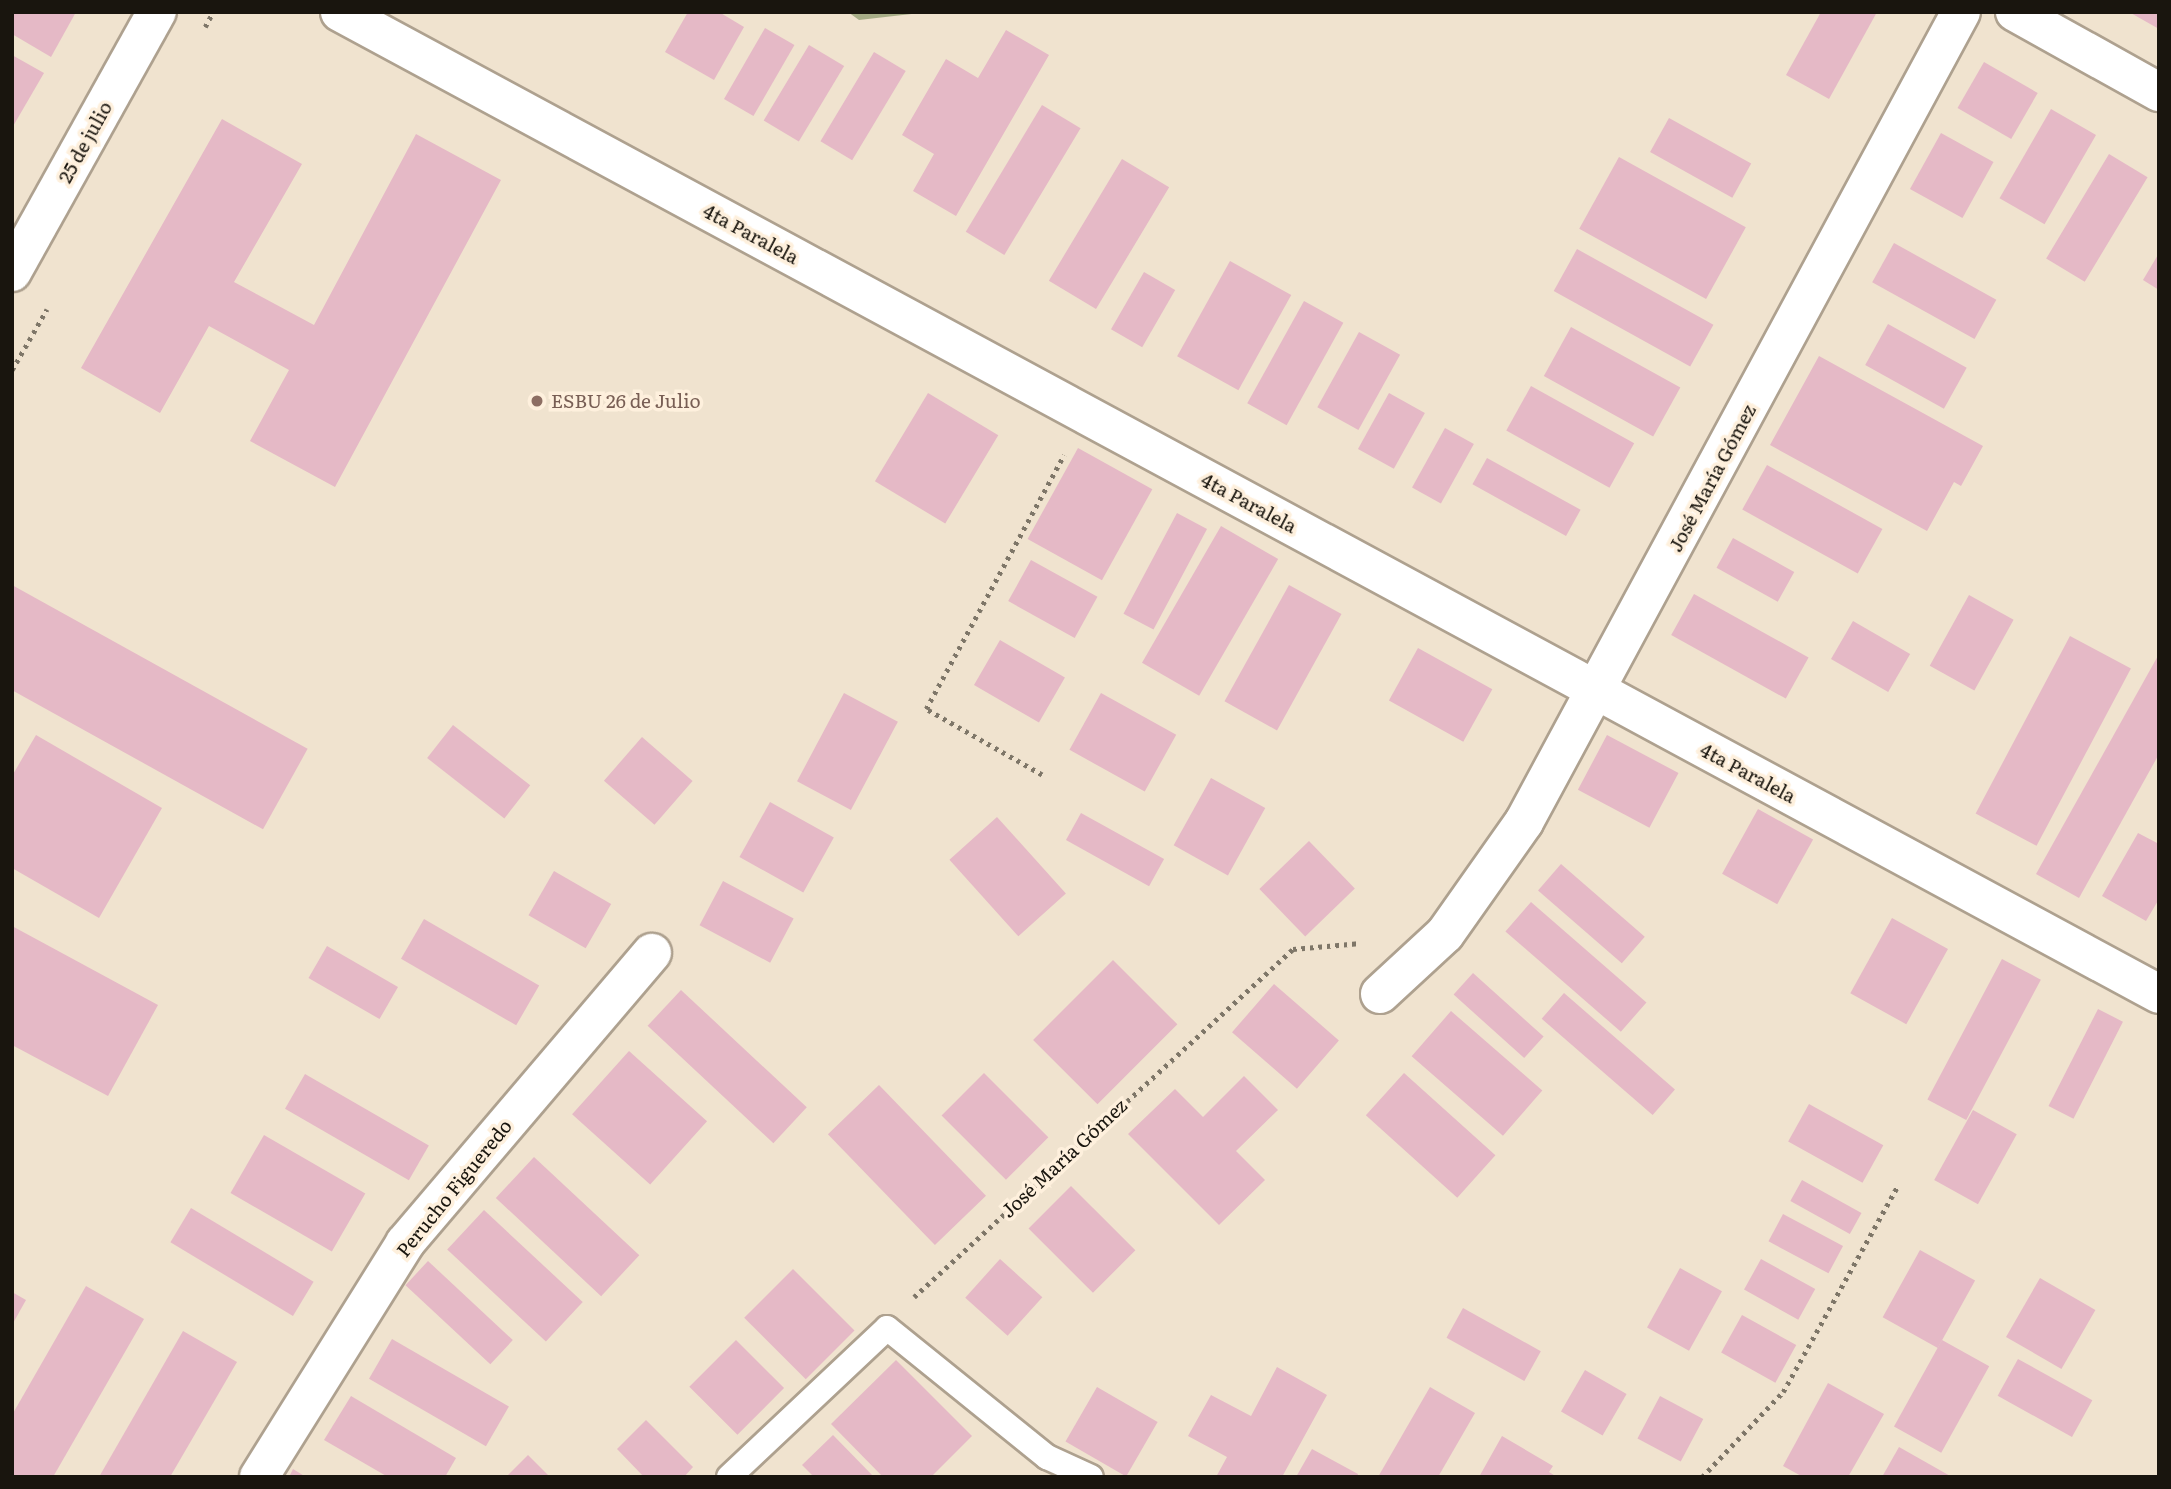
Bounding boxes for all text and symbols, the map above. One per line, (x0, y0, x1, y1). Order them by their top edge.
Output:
street label: 25 de julio (53, 97, 117, 187)
street label: 4ta Paralela (699, 199, 803, 269)
place label: ESBU 26 de Julio (551, 390, 701, 412)
marker: ESBU 26 de Julio (529, 393, 545, 409)
street label: José María Gómez (1664, 400, 1760, 556)
street label: 4ta Paralela (1197, 468, 1301, 538)
street label: 4ta Paralela (1696, 738, 1800, 808)
street label: José María Gómez (996, 1094, 1132, 1222)
street label: Perucho Figueredo (392, 1115, 516, 1261)

